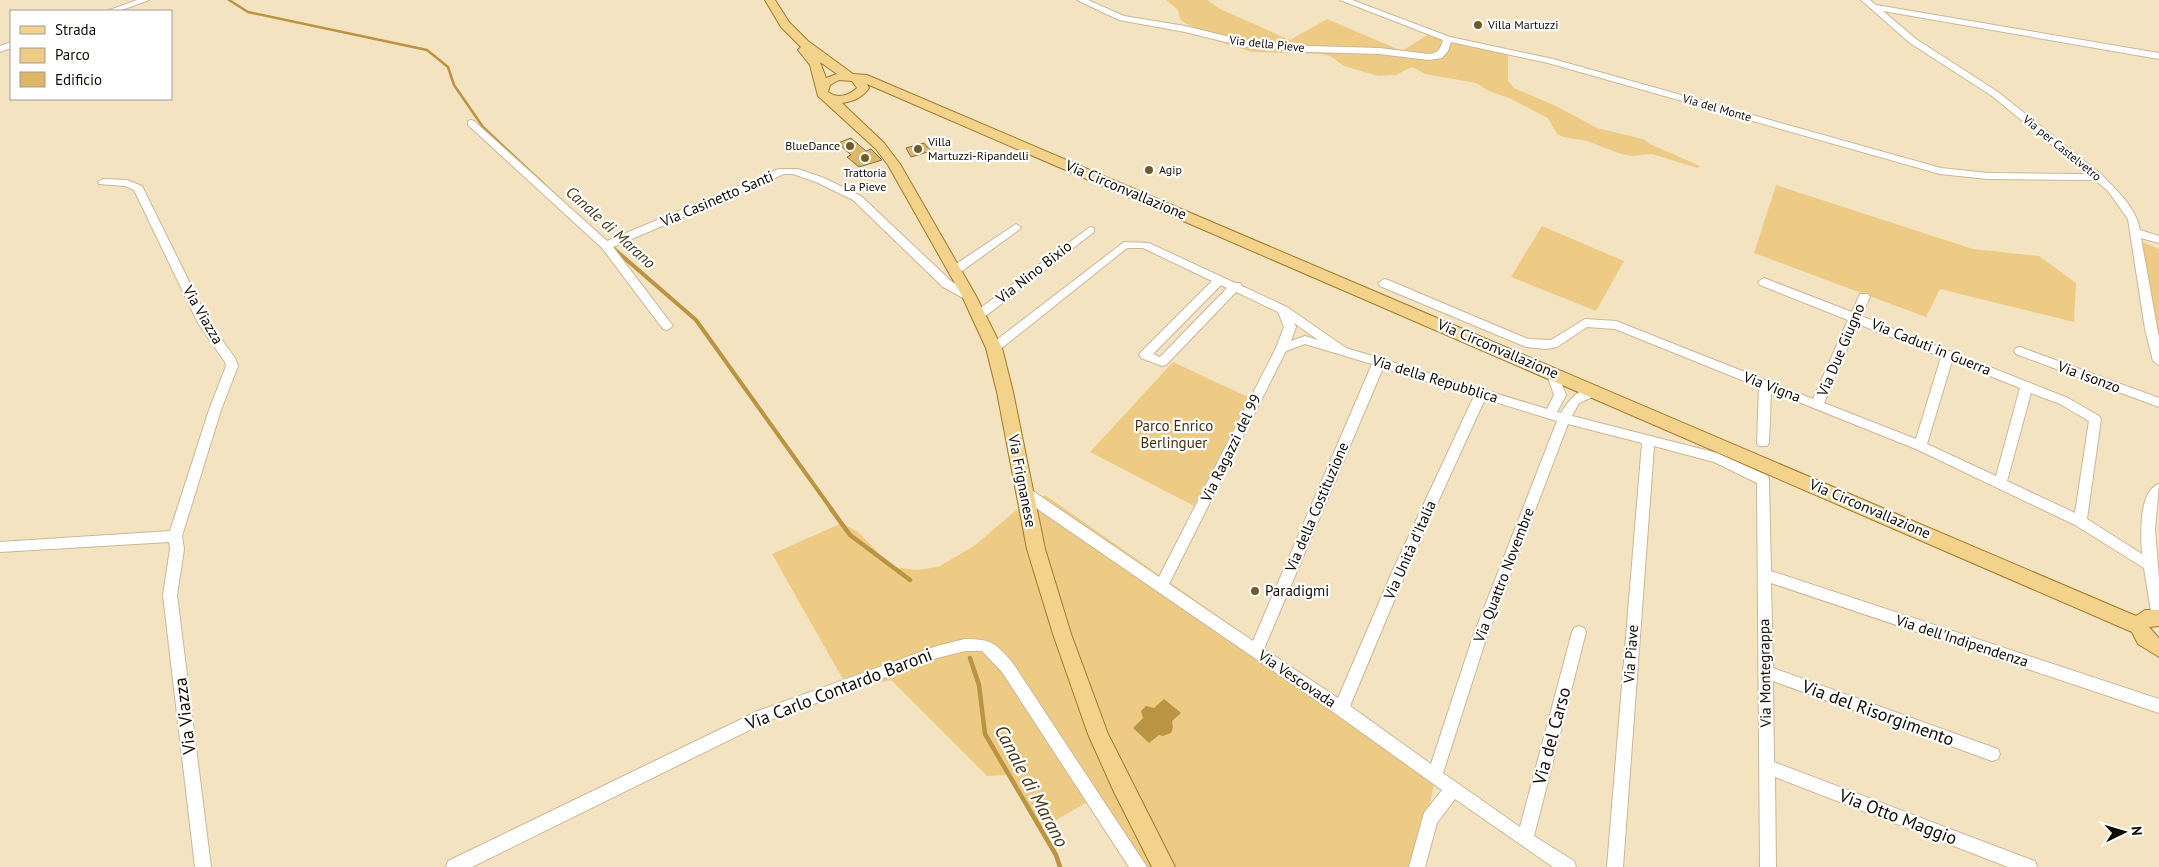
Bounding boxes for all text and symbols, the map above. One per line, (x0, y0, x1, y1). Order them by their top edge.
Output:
legend (10, 10, 172, 100)
place label: Villa Martuzzi (1487, 17, 1559, 32)
marker: Villa Martuzzi (1472, 19, 1484, 31)
text: Strada (55, 20, 96, 39)
street label: Via della Pieve (1228, 32, 1305, 55)
text: Parco (55, 45, 90, 64)
text: Edificio (55, 70, 102, 89)
street label: Via del Monte (1680, 90, 1753, 125)
street label: Via per Castelvetro (2019, 111, 2105, 184)
place label: Villa Martuzzi-Ripandelli (927, 134, 1029, 163)
place label: BlueDance (785, 138, 840, 153)
marker: BlueDance (844, 140, 856, 152)
marker: Villa Martuzzi-Ripandelli (912, 143, 924, 155)
marker: Trattoria La Pieve (859, 152, 871, 164)
street label: Via Circonvallazione (1062, 155, 1190, 224)
place label: Agip (1159, 162, 1182, 177)
marker: Agip (1143, 164, 1155, 176)
place label: Trattoria La Pieve (843, 165, 887, 194)
street label: Via Casinetto Santi (657, 166, 776, 231)
water label: Canale di Marano (562, 181, 660, 273)
street label: Via Nino Bixio (991, 236, 1075, 308)
street label: Via Viazza (179, 281, 228, 347)
street label: Via Due Giugno (1812, 300, 1869, 400)
street label: Via Caduti in Guerra (1867, 313, 1994, 379)
street label: Via Circonvallazione (1434, 314, 1562, 383)
street label: Via della Repubblica (1369, 350, 1500, 407)
street label: Via Isonzo (2054, 356, 2123, 397)
street label: Via Vigna (1740, 367, 1803, 406)
street label: Via Ragazzi del 99 (1196, 391, 1265, 506)
park label: Parco Enrico Berlinguer (1135, 416, 1213, 452)
street label: Via Frignanese (1004, 432, 1041, 529)
street label: Via della Costituzione (1280, 439, 1352, 575)
street label: Via Circonvallazione (1806, 474, 1934, 543)
street label: Via Unità d'Italia (1379, 497, 1440, 603)
street label: Via Quattro Novembre (1469, 505, 1538, 646)
place label: Paradigmi (1265, 581, 1329, 600)
marker: Paradigmi (1249, 585, 1261, 597)
street label: Via dell'Indipendenza (1892, 610, 2031, 671)
street label: Via Montegrappa (1754, 618, 1775, 729)
street label: Via Piave (1619, 624, 1642, 685)
street label: Via Carlo Contardo Baroni (741, 642, 935, 735)
street label: Via Vescovada (1254, 645, 1340, 712)
street label: Via del Risorgimento (1798, 674, 1957, 751)
street label: Via Viazza (168, 676, 201, 757)
street label: Via del Carso (1527, 685, 1576, 788)
water label: Canale di Marano (990, 721, 1074, 851)
street label: Via Otto Maggio (1835, 783, 1960, 850)
north arrow (2099, 807, 2149, 857)
text: N (2128, 825, 2146, 836)

